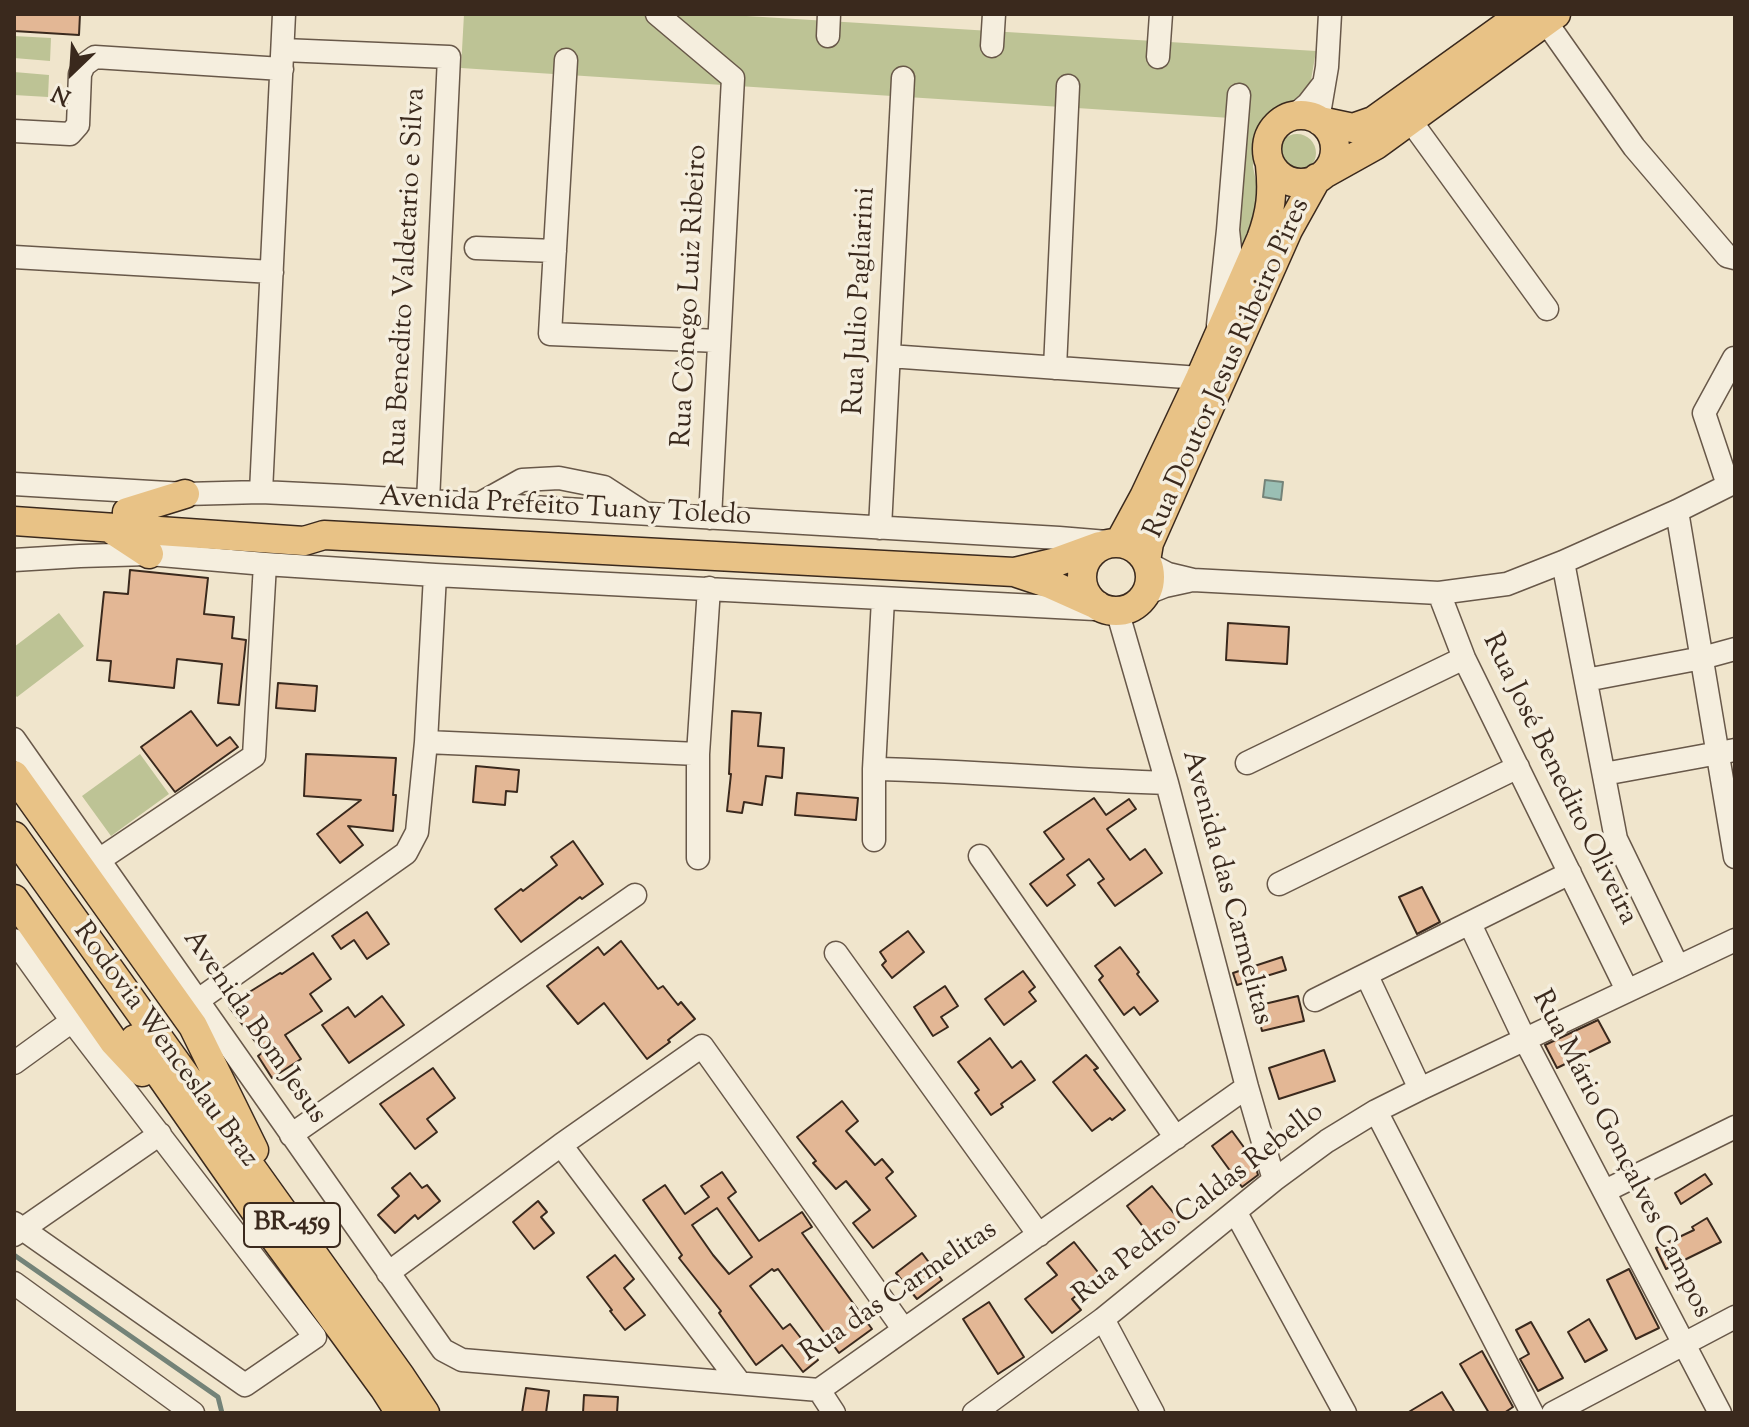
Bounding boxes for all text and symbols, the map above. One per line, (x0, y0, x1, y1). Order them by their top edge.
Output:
north arrow (32, 32, 112, 112)
text: N (47, 76, 77, 112)
street label: Rua Benedito Valdetario e Silva (381, 87, 435, 467)
street label: Rua Cônego Luiz Ribeiro (667, 144, 717, 448)
street label: Rua Julio Pagliarini (839, 186, 885, 416)
street label: Rua Doutor Jesus Ribeiro Pires (1139, 194, 1319, 544)
street label: Avenida Prefeito Tuany Toledo (378, 482, 752, 536)
street label: Rua José Benedito Oliveira (1473, 629, 1643, 931)
street label: Avenida das Carmelitas (1172, 747, 1278, 1029)
street label: Rodovia Wenceslau Braz (64, 917, 264, 1175)
street label: Avenida Bom Jesus (174, 925, 332, 1131)
street label: Rua Mário Gonçalves Campos (1523, 985, 1717, 1325)
street label: Rua Pedro Caldas Rebello (1068, 1097, 1332, 1313)
road number: BR-459 (244, 1203, 340, 1247)
street label: Rua das Carmelitas (795, 1215, 1005, 1371)

